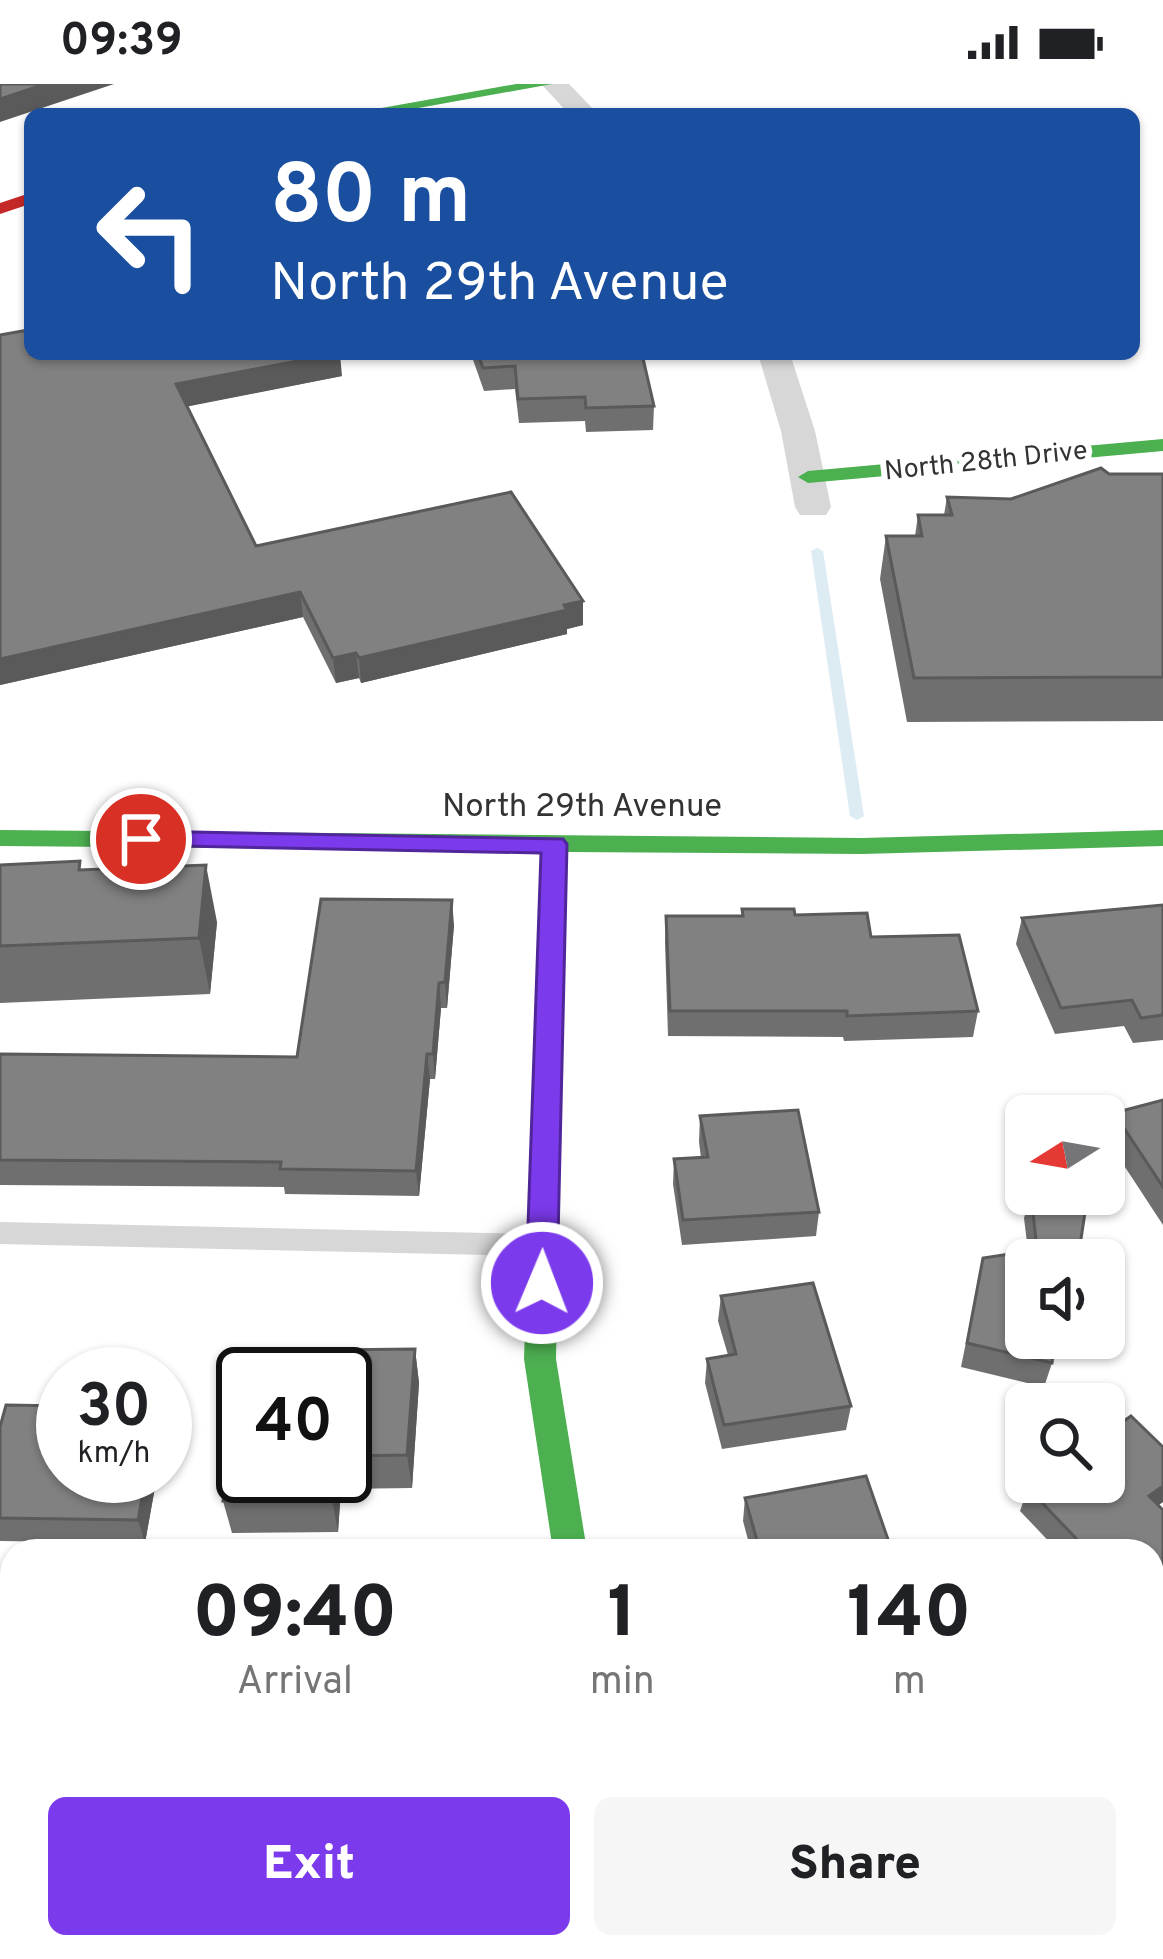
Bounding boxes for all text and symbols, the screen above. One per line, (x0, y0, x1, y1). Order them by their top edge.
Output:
text: 09:39 (60, 14, 183, 71)
text: 80 m (270, 147, 471, 253)
icon: left (72, 156, 228, 312)
text: North 29th Avenue (270, 251, 729, 320)
street label: North 28th Drive (883, 434, 1089, 490)
street label: North 29th Avenue (442, 787, 722, 829)
pin (90, 788, 192, 890)
icon: arrive (108, 806, 174, 872)
north arrow (1005, 1095, 1125, 1215)
map controls (1005, 1095, 1125, 1503)
position arrow (479, 1220, 605, 1346)
button: sound (1005, 1239, 1125, 1359)
speed limit sign: 40 (216, 1347, 372, 1503)
text: 30 (77, 1372, 151, 1448)
button: search (1005, 1383, 1125, 1503)
text: km/h (78, 1436, 150, 1473)
text: 09:40 (192, 1571, 397, 1663)
text: 1 (607, 1571, 637, 1663)
text: 140 (847, 1571, 972, 1663)
text: Arrival (237, 1659, 353, 1708)
text: min (590, 1659, 655, 1708)
text: m (893, 1659, 926, 1708)
button: Exit (48, 1797, 570, 1935)
button: Share (594, 1797, 1116, 1935)

